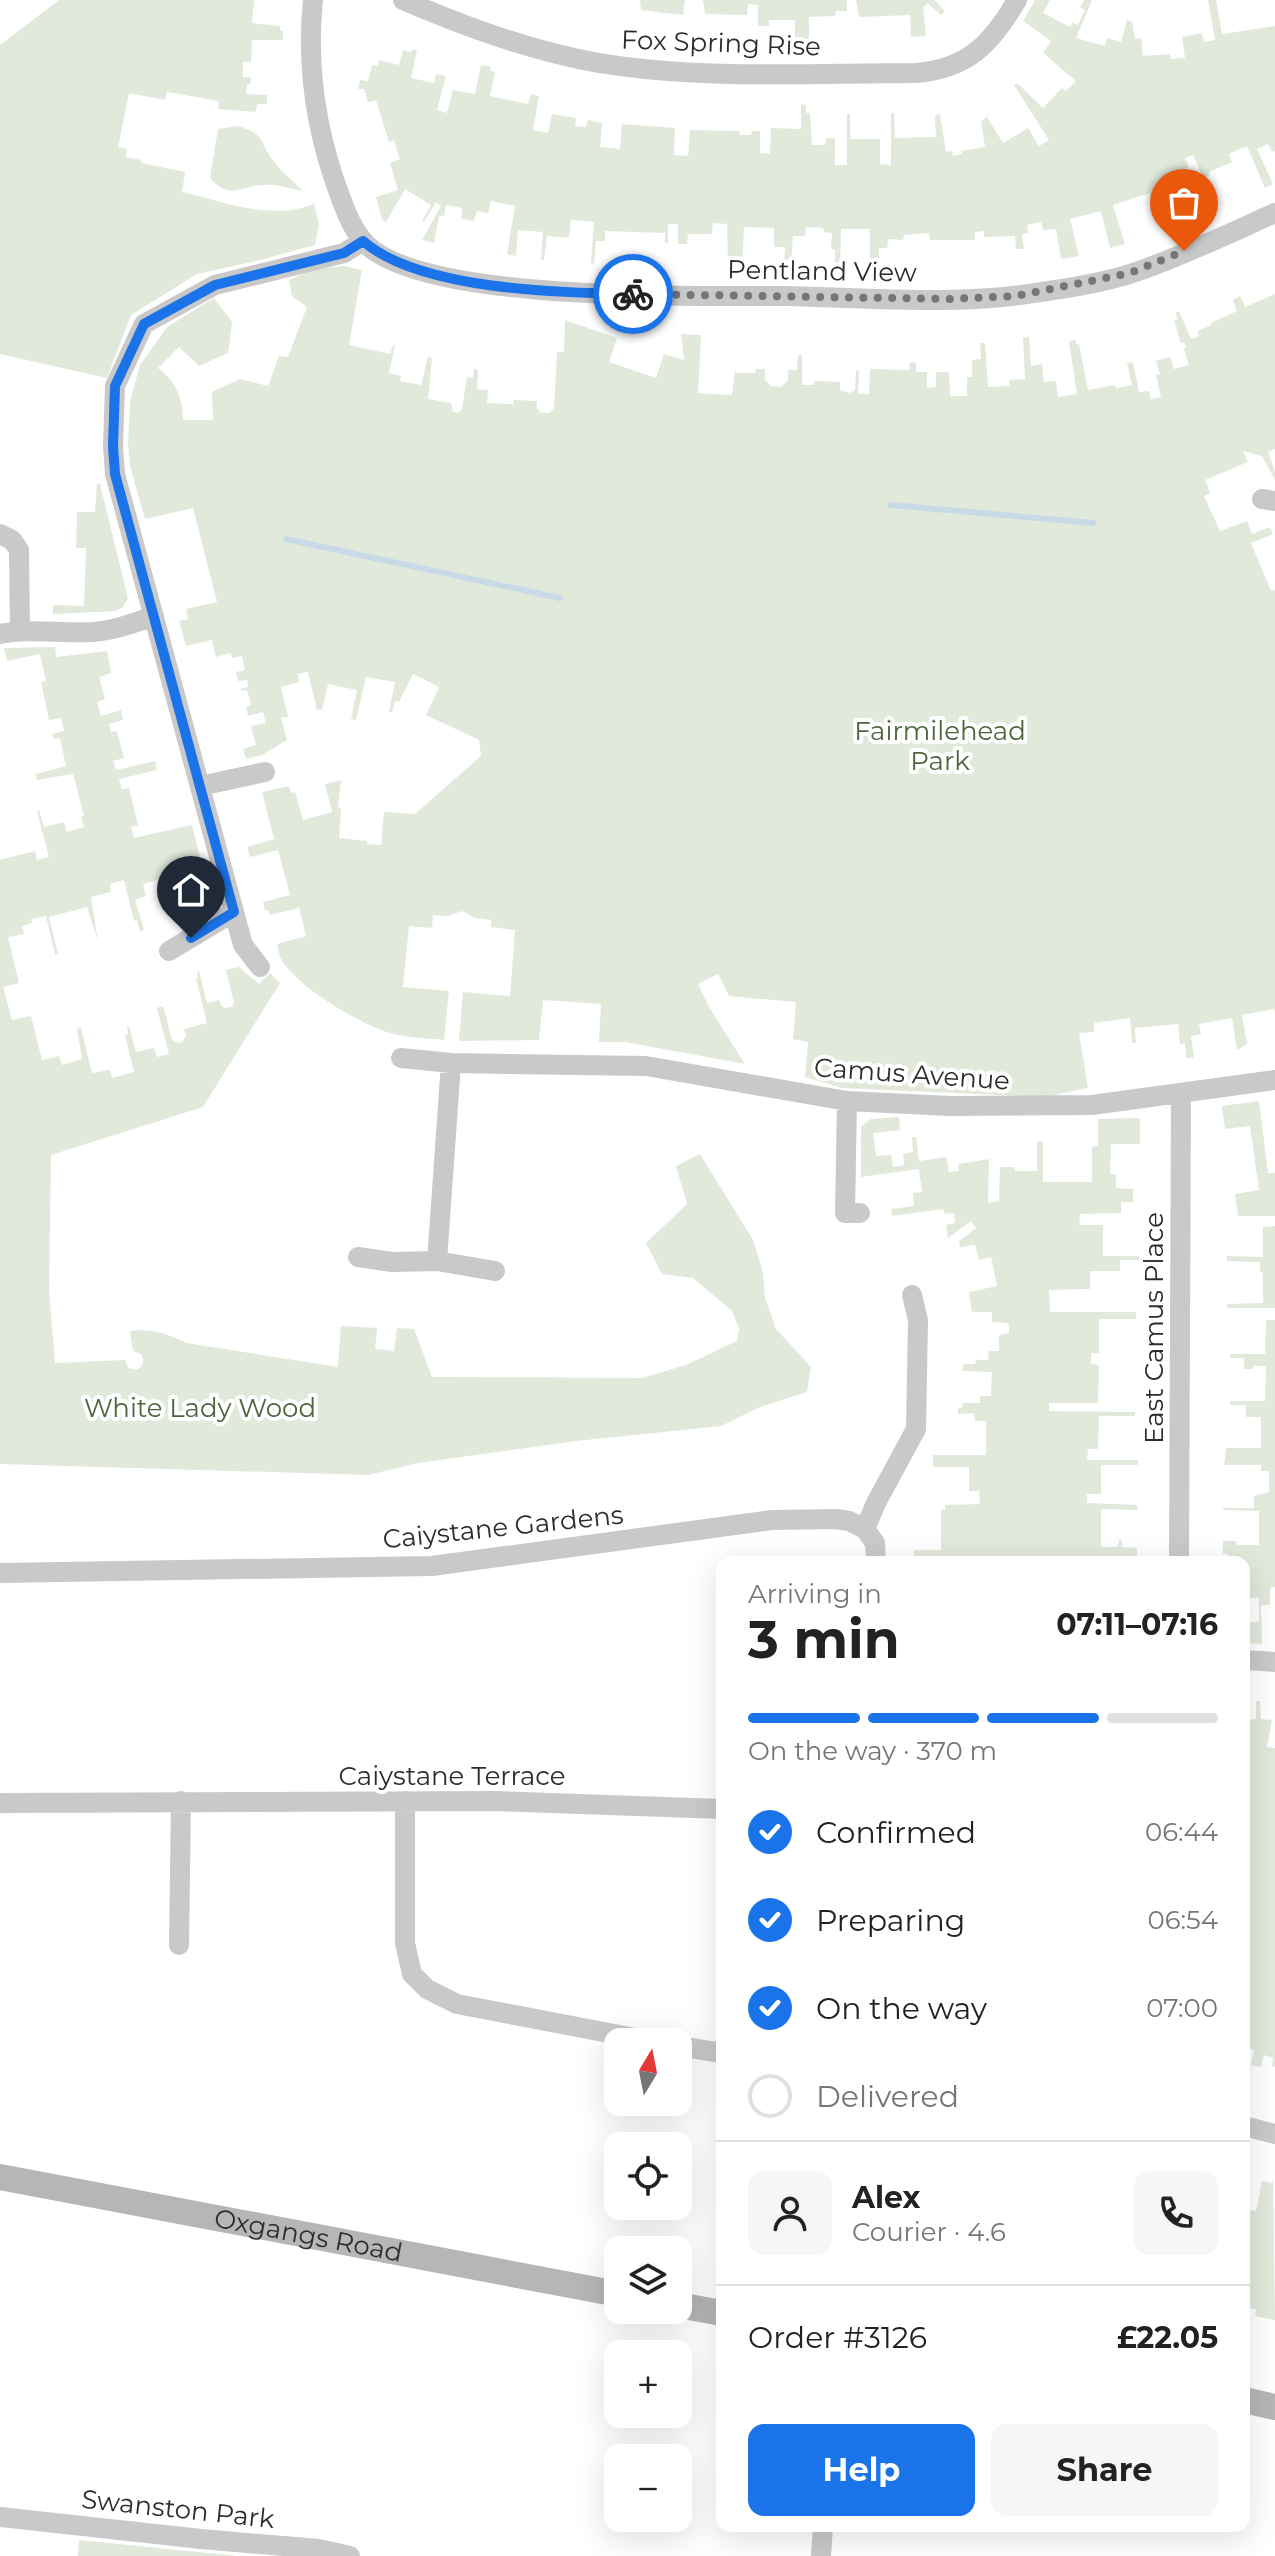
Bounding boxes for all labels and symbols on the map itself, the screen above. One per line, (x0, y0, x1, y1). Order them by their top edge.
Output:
street label: Fox Spring Rise (621, 24, 821, 62)
pin (1150, 169, 1218, 251)
street label: Pentland View (727, 253, 917, 289)
courier (593, 254, 673, 334)
park label: Fairmilehead Park (854, 715, 1026, 777)
pin (157, 856, 225, 938)
street label: Camus Avenue (813, 1051, 1011, 1097)
street label: East Camus Place (1138, 1212, 1170, 1444)
park label: White Lady Wood (84, 1392, 316, 1424)
street label: Caiystane Gardens (381, 1498, 625, 1556)
street label: Caiystane Terrace (339, 1760, 565, 1792)
north arrow (604, 2028, 692, 2116)
street label: Oxgangs Road (212, 2202, 405, 2269)
street label: Swanston Park (80, 2483, 277, 2535)

